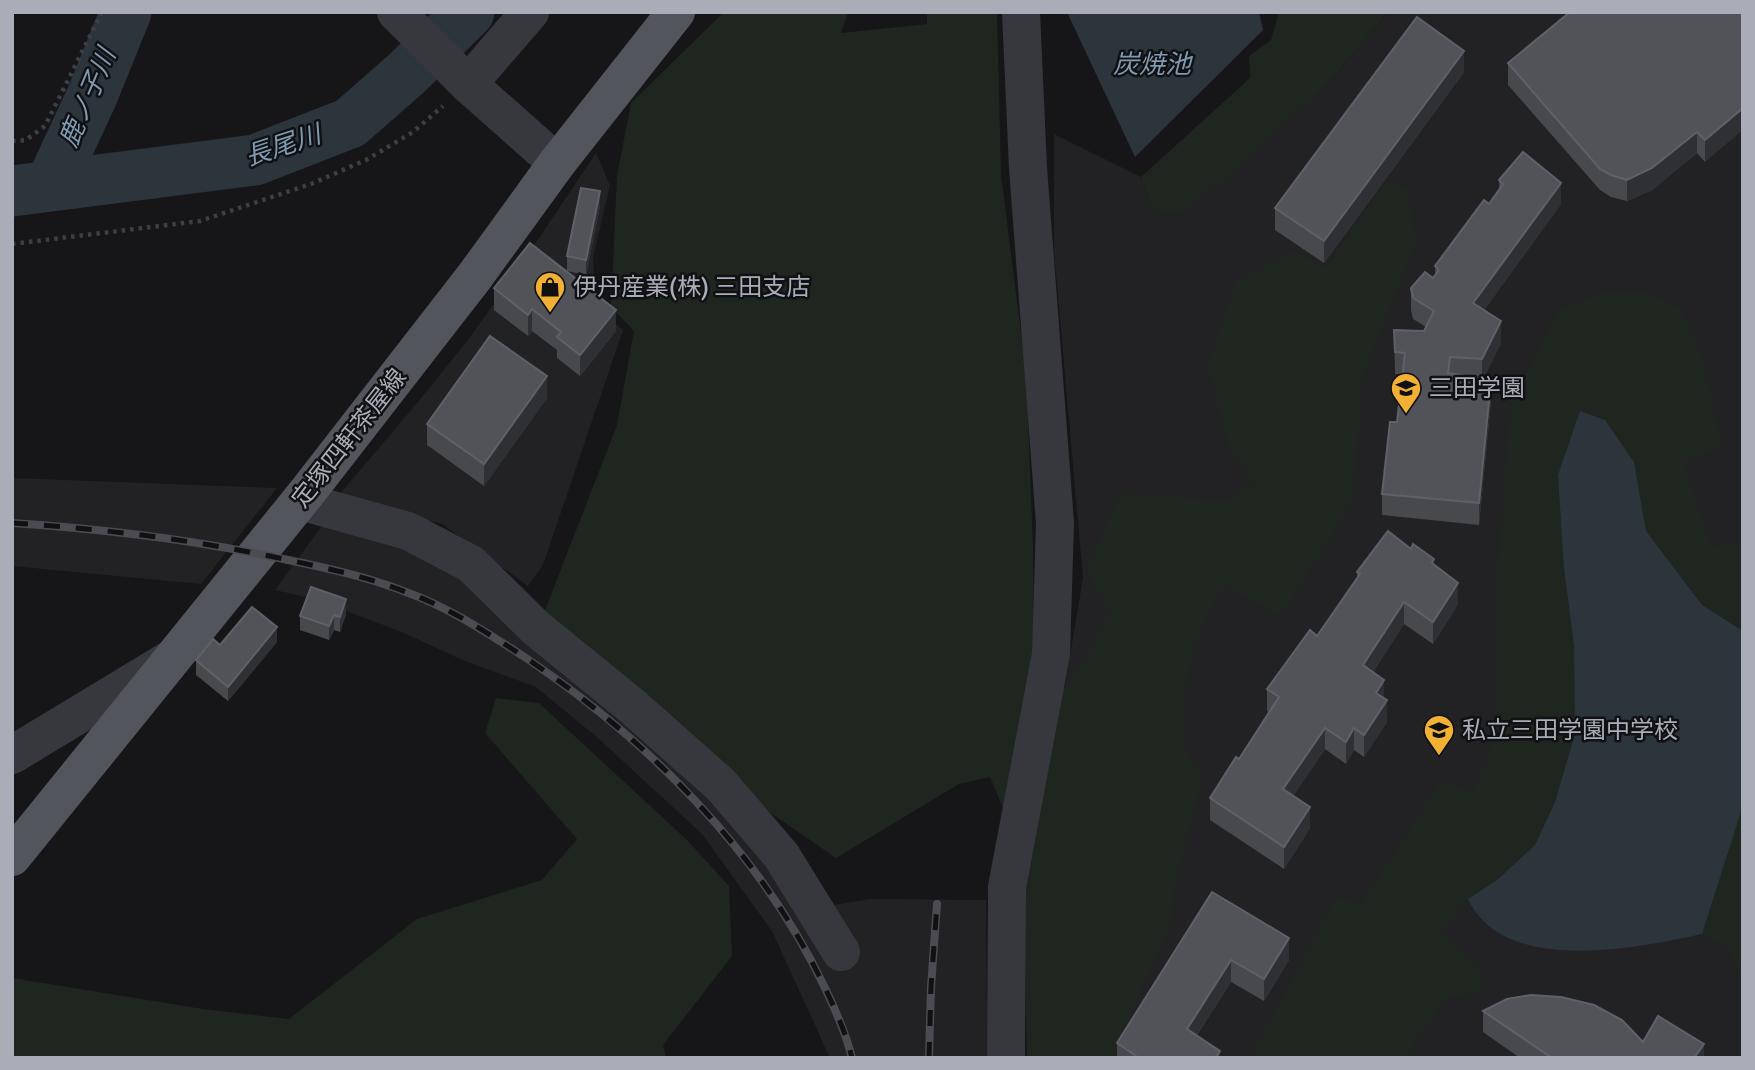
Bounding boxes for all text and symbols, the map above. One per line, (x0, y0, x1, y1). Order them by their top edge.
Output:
water label: 鹿ノ子川 (53, 41, 124, 152)
water label: 炭焼池 (1113, 49, 1194, 81)
water label: 長尾川 (241, 118, 328, 173)
shop icon: 伊丹産業(株) 三田支店 (533, 270, 567, 314)
place label: 伊丹産業(株) 三田支店 (573, 272, 810, 302)
street label: 定塚四軒茶屋線 (285, 363, 413, 513)
school or university icon: 三田学園 (1389, 371, 1423, 415)
place label: 三田学園 (1429, 373, 1525, 403)
school or university icon: 私立三田学園中学校 (1422, 713, 1456, 757)
place label: 私立三田学園中学校 (1462, 715, 1678, 745)

